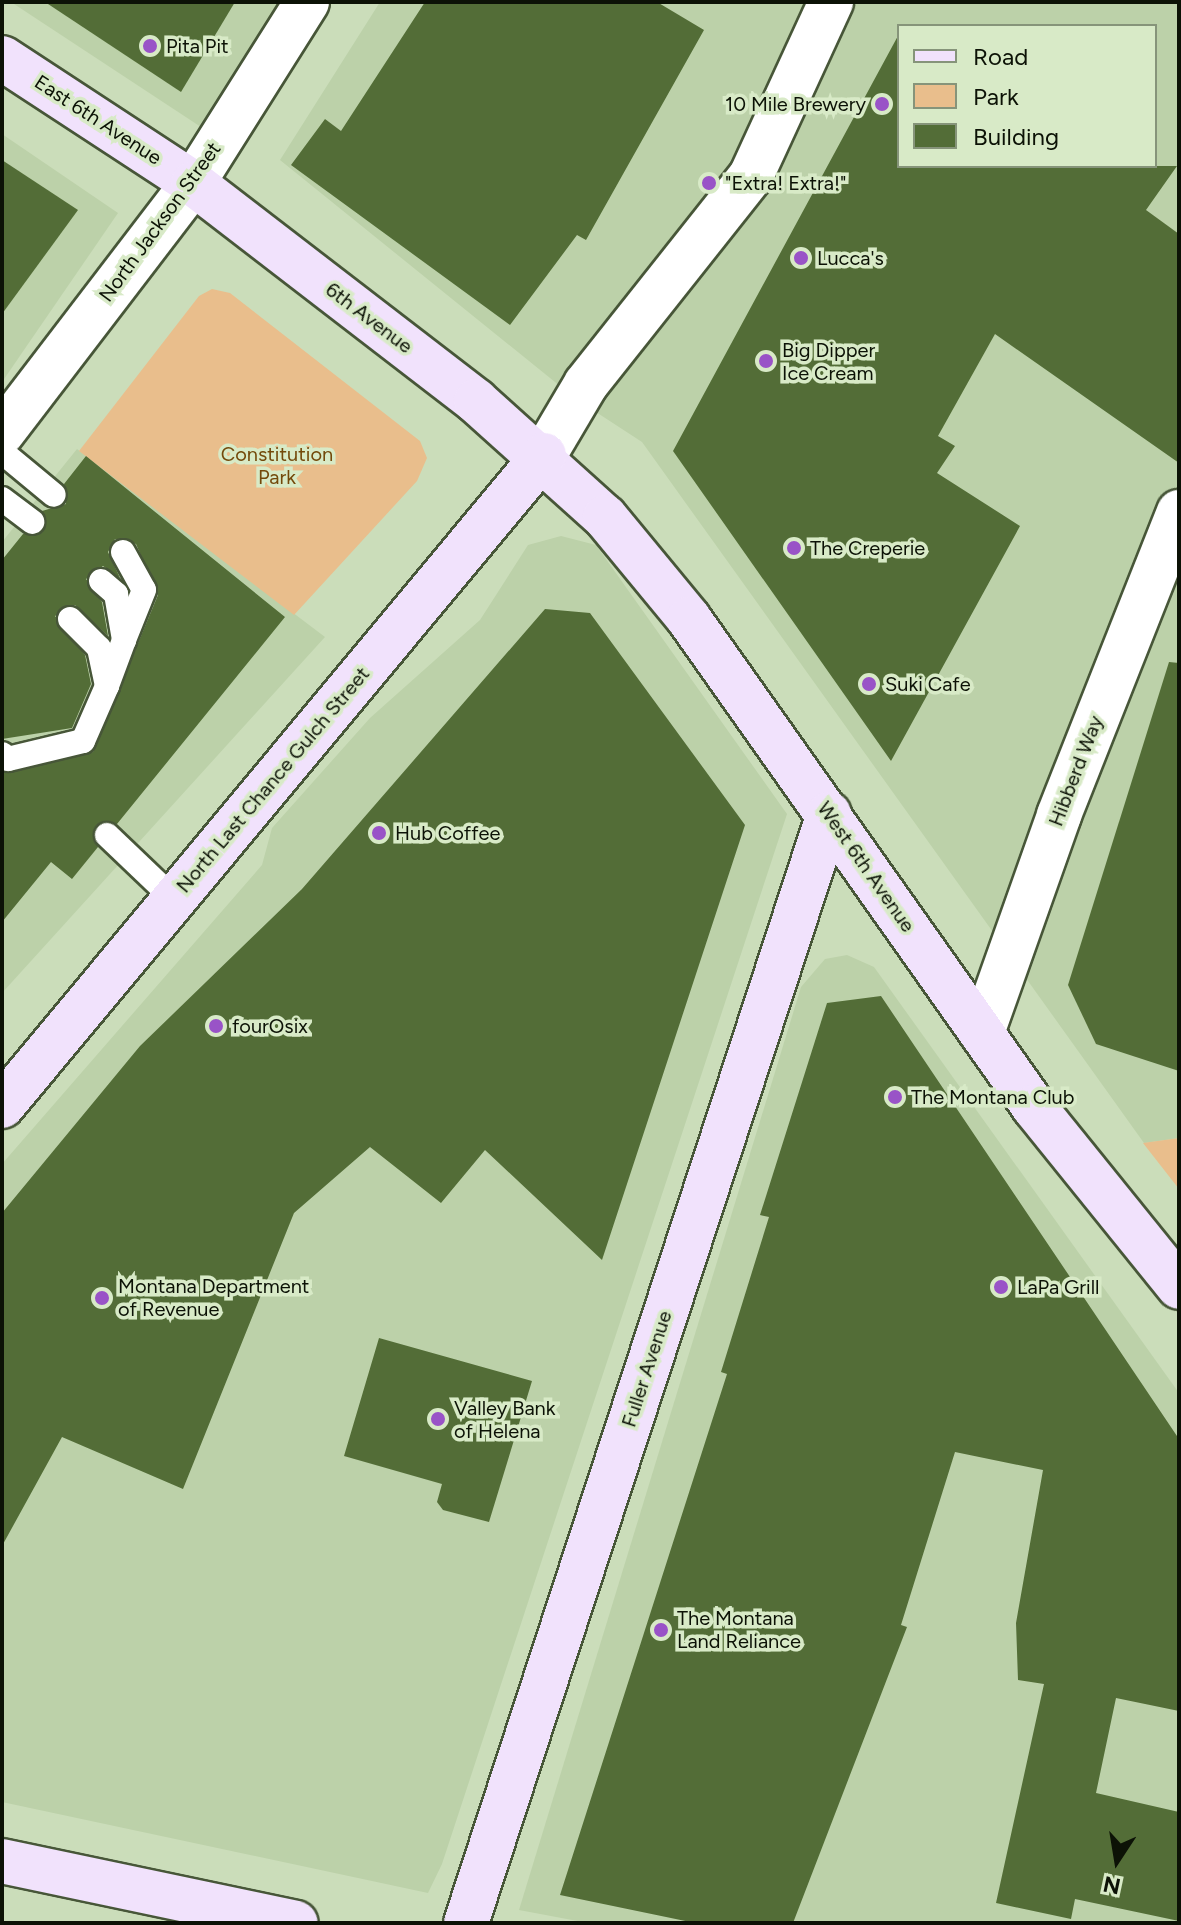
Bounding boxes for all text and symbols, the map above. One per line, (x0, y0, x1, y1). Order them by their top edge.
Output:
legend (897, 24, 1157, 168)
place label: Pita Pit (166, 34, 229, 58)
marker: Pita Pit (141, 37, 159, 55)
text: Road (973, 42, 1028, 71)
street label: East 6th Avenue (30, 70, 166, 170)
text: Park (973, 82, 1019, 111)
place label: 10 Mile Brewery (725, 92, 866, 116)
marker: 10 Mile Brewery (873, 95, 891, 113)
text: Building (973, 122, 1059, 151)
street label: North Jackson Street (94, 137, 226, 307)
place label: "Extra! Extra!" (725, 171, 846, 195)
marker: "Extra! Extra!" (700, 174, 718, 192)
place label: Lucca's (817, 246, 884, 270)
marker: Lucca's (792, 249, 810, 267)
street label: 6th Avenue (321, 278, 417, 358)
place label: Big Dipper Ice Cream (782, 338, 875, 385)
marker: Big Dipper Ice Cream (757, 352, 775, 370)
park label: Constitution Park (221, 442, 333, 489)
place label: The Creperie (810, 536, 925, 560)
marker: The Creperie (785, 539, 803, 557)
street label: North Last Chance Gulch Street (171, 662, 375, 898)
place label: Suki Cafe (885, 672, 971, 696)
marker: Suki Cafe (860, 675, 878, 693)
street label: Hibberd Way (1044, 712, 1108, 830)
street label: West 6th Avenue (812, 797, 920, 937)
place label: Hub Coffee (395, 821, 500, 845)
marker: Hub Coffee (370, 824, 388, 842)
place label: fourOsix (232, 1014, 308, 1038)
marker: fourOsix (207, 1017, 225, 1035)
place label: The Montana Club (911, 1085, 1074, 1109)
marker: The Montana Club (886, 1088, 904, 1106)
place label: Montana Department of Revenue (118, 1274, 309, 1321)
place label: LaPa Grill (1017, 1275, 1100, 1299)
marker: LaPa Grill (992, 1278, 1010, 1296)
marker: Montana Department of Revenue (93, 1289, 111, 1307)
street label: Fuller Avenue (617, 1308, 677, 1430)
place label: Valley Bank of Helena (454, 1396, 555, 1443)
marker: Valley Bank of Helena (429, 1410, 447, 1428)
place label: The Montana Land Reliance (677, 1606, 801, 1653)
marker: The Montana Land Reliance (652, 1621, 670, 1639)
north arrow (1077, 1821, 1157, 1901)
text: N (1101, 1870, 1123, 1900)

